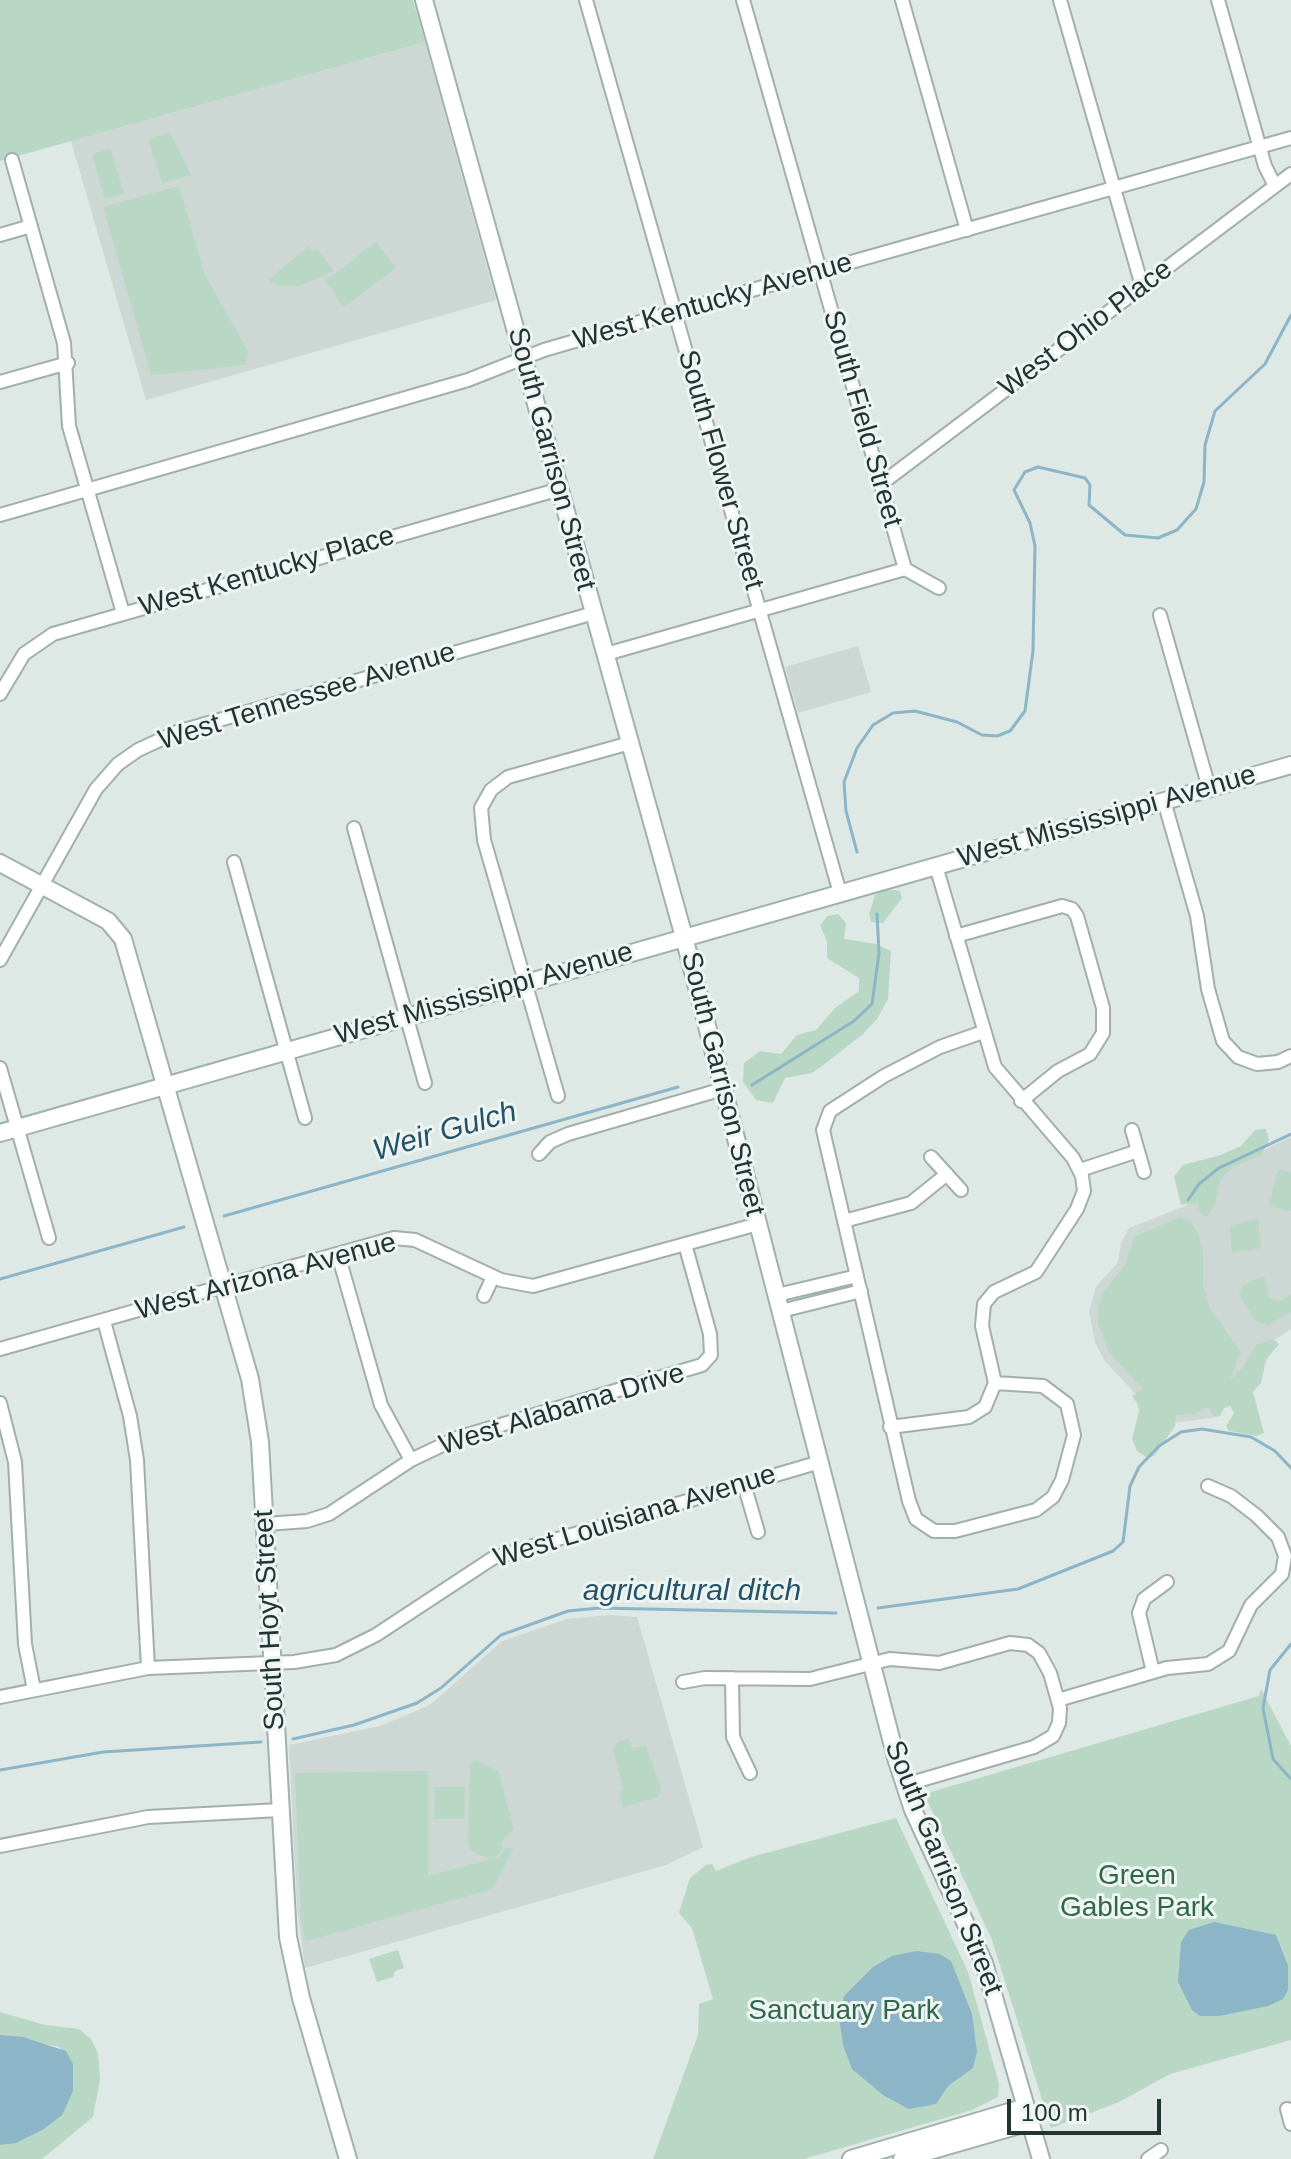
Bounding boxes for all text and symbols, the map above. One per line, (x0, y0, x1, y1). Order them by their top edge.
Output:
street label: West Kentucky Avenue (570, 246, 856, 358)
street label: West Ohio Place (993, 253, 1179, 405)
street label: South Field Street (815, 307, 909, 531)
street label: South Garrison Street (500, 324, 602, 594)
street label: South Flower Street (670, 346, 770, 594)
street label: West Kentucky Place (135, 519, 399, 625)
street label: West Tennessee Avenue (154, 636, 460, 758)
street label: West Mississippi Avenue (954, 758, 1260, 876)
street label: West Mississippi Avenue (331, 935, 637, 1053)
street label: South Garrison Street (673, 949, 771, 1219)
water label: Weir Gulch (369, 1094, 521, 1170)
street label: West Arizona Avenue (132, 1226, 400, 1328)
street label: West Alabama Drive (435, 1357, 689, 1463)
street label: West Louisiana Avenue (490, 1458, 780, 1576)
street label: South Hoyt Street (247, 1509, 293, 1731)
water label: agricultural ditch (583, 1574, 801, 1610)
street label: South Garrison Street (877, 1736, 1009, 2000)
park label: Green Gables Park (1060, 1859, 1214, 1925)
park label: Sanctuary Park (748, 1994, 940, 2028)
scale bar (1011, 2083, 1165, 2133)
text: 100 m (1021, 2099, 1088, 2126)

